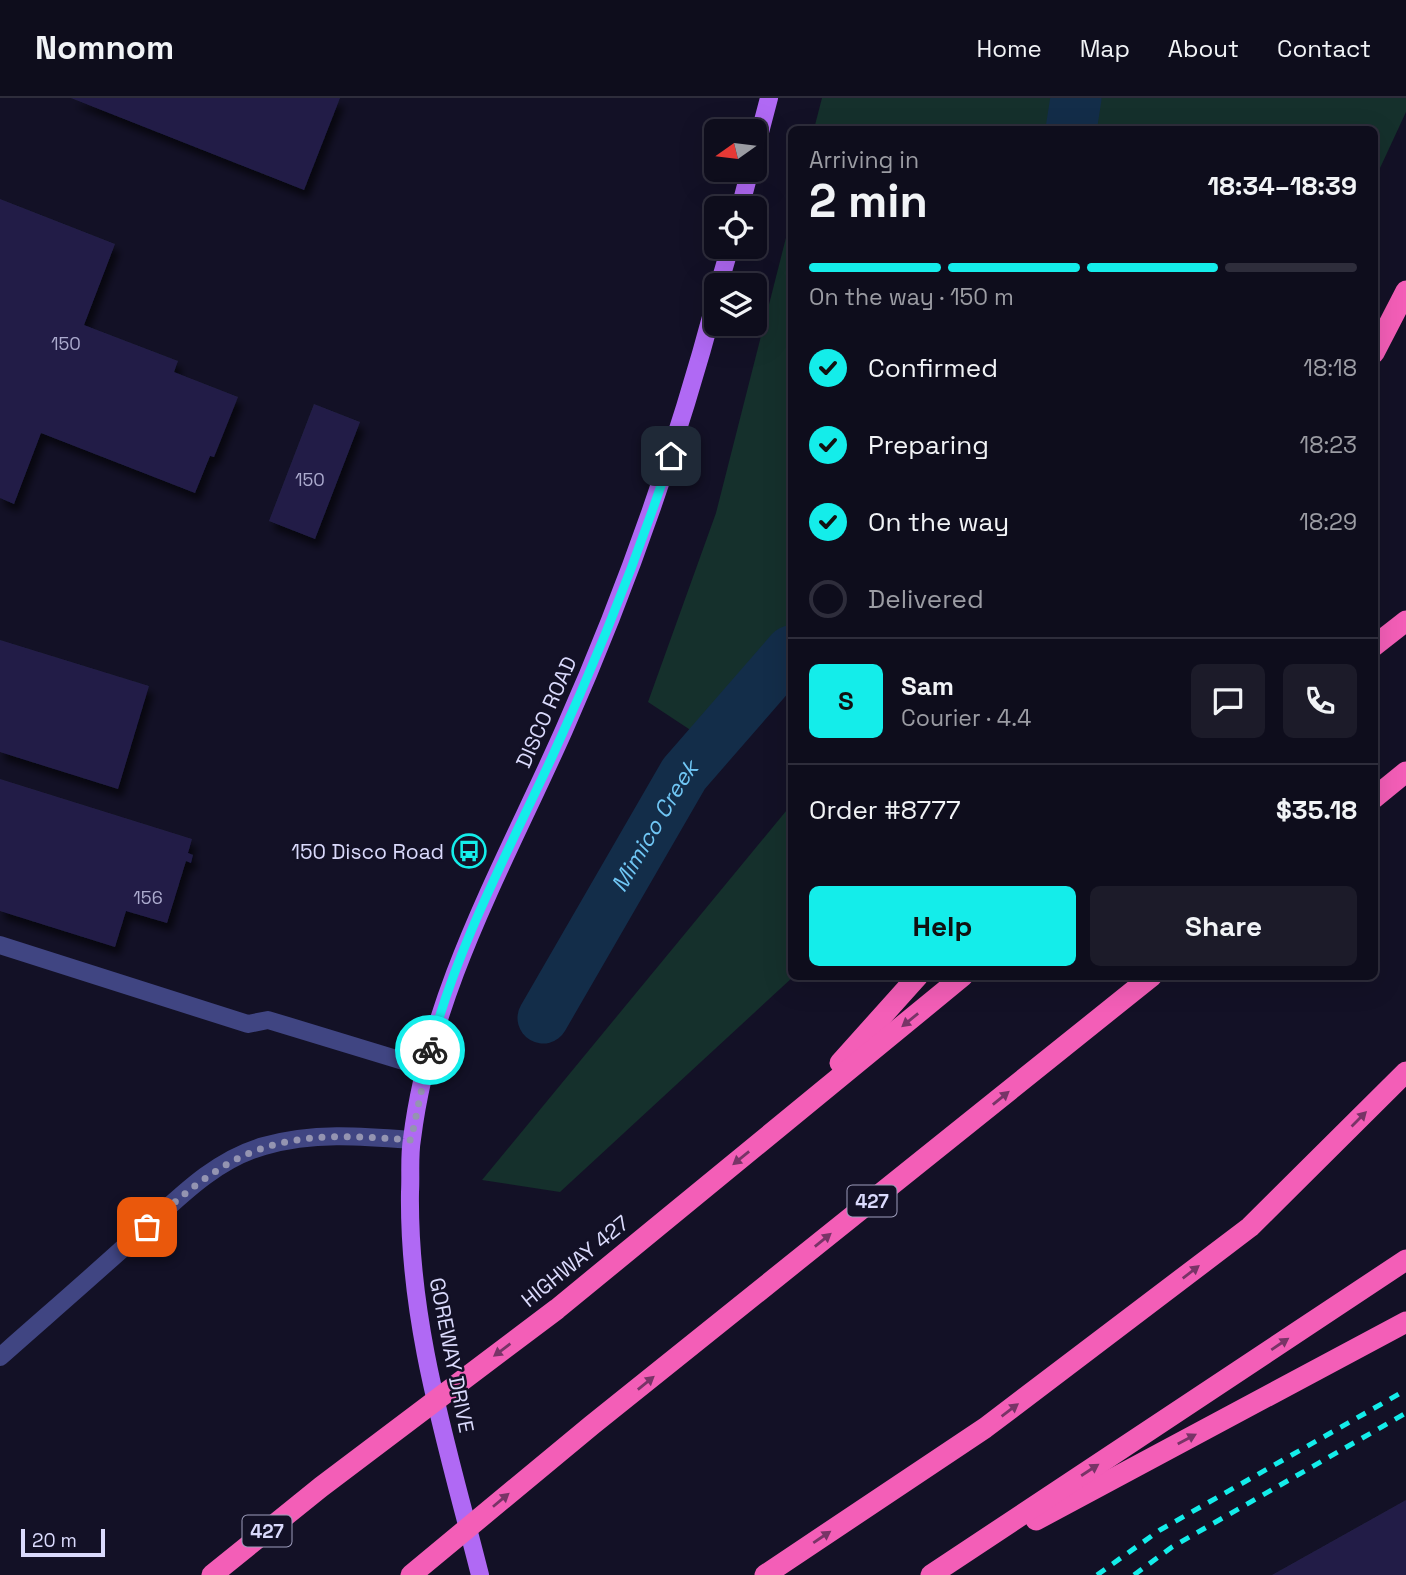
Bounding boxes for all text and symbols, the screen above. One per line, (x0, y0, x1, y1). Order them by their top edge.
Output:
text: Nomnom (35, 27, 174, 69)
text: Home (976, 33, 1042, 64)
text: Map (1080, 33, 1130, 64)
text: About (1168, 33, 1239, 64)
text: Contact (1277, 33, 1371, 64)
north arrow (704, 119, 766, 182)
map controls (704, 119, 767, 336)
text: Arriving in (809, 145, 919, 175)
text: 18:34–18:39 (1207, 169, 1357, 203)
text: 2 min (809, 172, 928, 230)
button: locate (704, 196, 767, 259)
button: layers (704, 273, 767, 336)
text: On the way · 150 m (809, 282, 1014, 312)
house number: 150 (51, 332, 81, 355)
icon: check (809, 349, 847, 387)
text: Confirmed (868, 351, 998, 385)
text: 18:18 (1303, 353, 1357, 383)
pin (641, 426, 701, 486)
icon: check (809, 426, 847, 464)
text: Preparing (868, 428, 989, 462)
text: 18:23 (1300, 430, 1357, 460)
icon: home (652, 437, 690, 475)
house number: 150 (295, 468, 325, 491)
icon: check (809, 503, 847, 541)
text: On the way (868, 505, 1009, 539)
text: 18:29 (1299, 507, 1357, 537)
text: Delivered (868, 582, 984, 616)
street label: DISCO ROAD (509, 652, 583, 772)
button: chat (1191, 664, 1265, 738)
button: phone (1283, 664, 1357, 738)
text: Sam (901, 669, 954, 703)
text: S (838, 684, 854, 718)
text: Courier · 4.4 (901, 703, 1031, 733)
water label: Mimico Creek (604, 752, 706, 897)
text: Order #8777 (809, 793, 961, 827)
text: $35.18 (1276, 793, 1357, 827)
bus stop icon: 150 Disco Road (450, 832, 488, 870)
place label: 150 Disco Road (291, 838, 444, 865)
house number: 156 (133, 886, 163, 909)
button: Help (809, 886, 1076, 966)
button: Share (1090, 886, 1357, 966)
one-way arrow (902, 1012, 920, 1027)
courier (395, 1015, 465, 1085)
icon: bike (411, 1031, 449, 1069)
one-way arrow (992, 1091, 1009, 1106)
one-way arrow (1350, 1110, 1367, 1127)
one-way arrow (732, 1150, 749, 1165)
road number: 427 (848, 1186, 896, 1217)
pin (117, 1197, 177, 1257)
icon: bag (128, 1208, 166, 1246)
street label: HIGHWAY 427 (515, 1209, 635, 1313)
one-way arrow (814, 1233, 832, 1248)
one-way arrow (1182, 1265, 1200, 1280)
street label: GOREWAY DRIVE (424, 1275, 480, 1435)
one-way arrow (1270, 1338, 1289, 1351)
one-way arrow (493, 1343, 512, 1357)
one-way arrow (636, 1375, 654, 1390)
one-way arrow (1001, 1403, 1019, 1417)
one-way arrow (1178, 1433, 1197, 1445)
one-way arrow (1081, 1463, 1099, 1477)
one-way arrow (492, 1493, 510, 1508)
road number: 427 (243, 1516, 292, 1546)
scale bar (21, 1526, 105, 1558)
text: 20 m (32, 1528, 77, 1553)
one-way arrow (812, 1531, 831, 1544)

